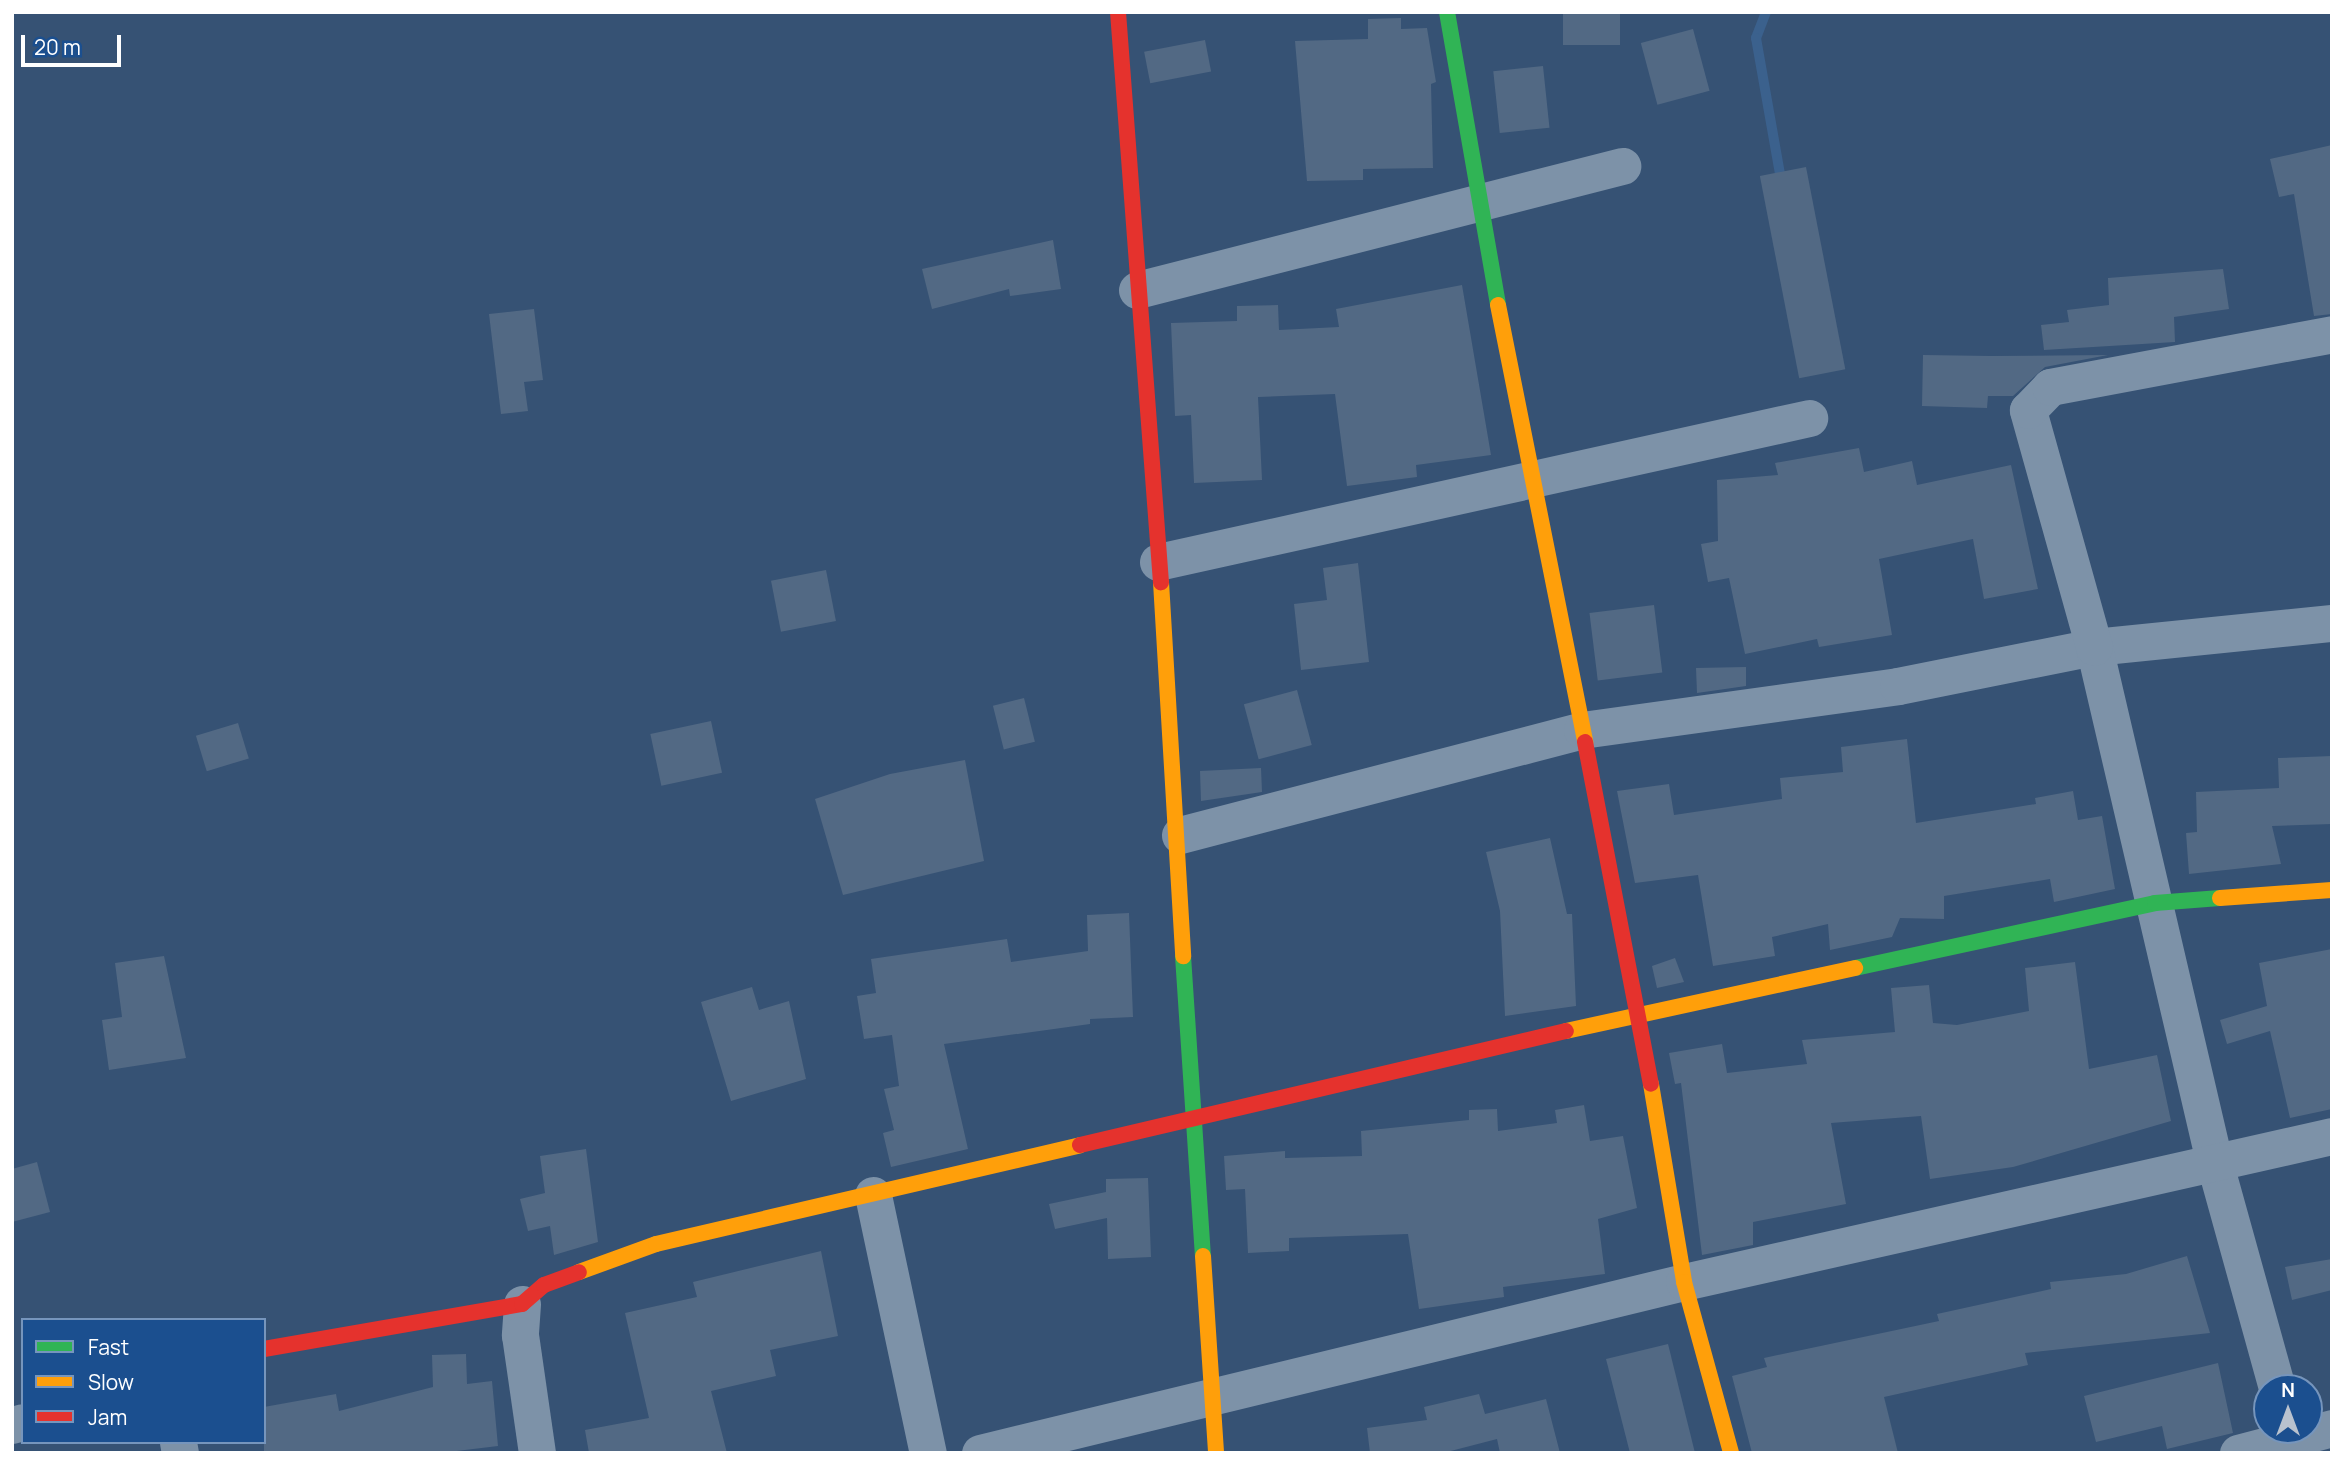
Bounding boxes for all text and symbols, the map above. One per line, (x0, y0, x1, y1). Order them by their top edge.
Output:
scale bar (24, 21, 124, 65)
text: 20 m (34, 33, 81, 61)
legend (21, 1318, 266, 1444)
text: Fast (88, 1333, 129, 1361)
text: Slow (88, 1368, 134, 1396)
north arrow (2253, 1374, 2323, 1444)
text: N (2281, 1377, 2295, 1403)
text: Jam (88, 1403, 127, 1431)

